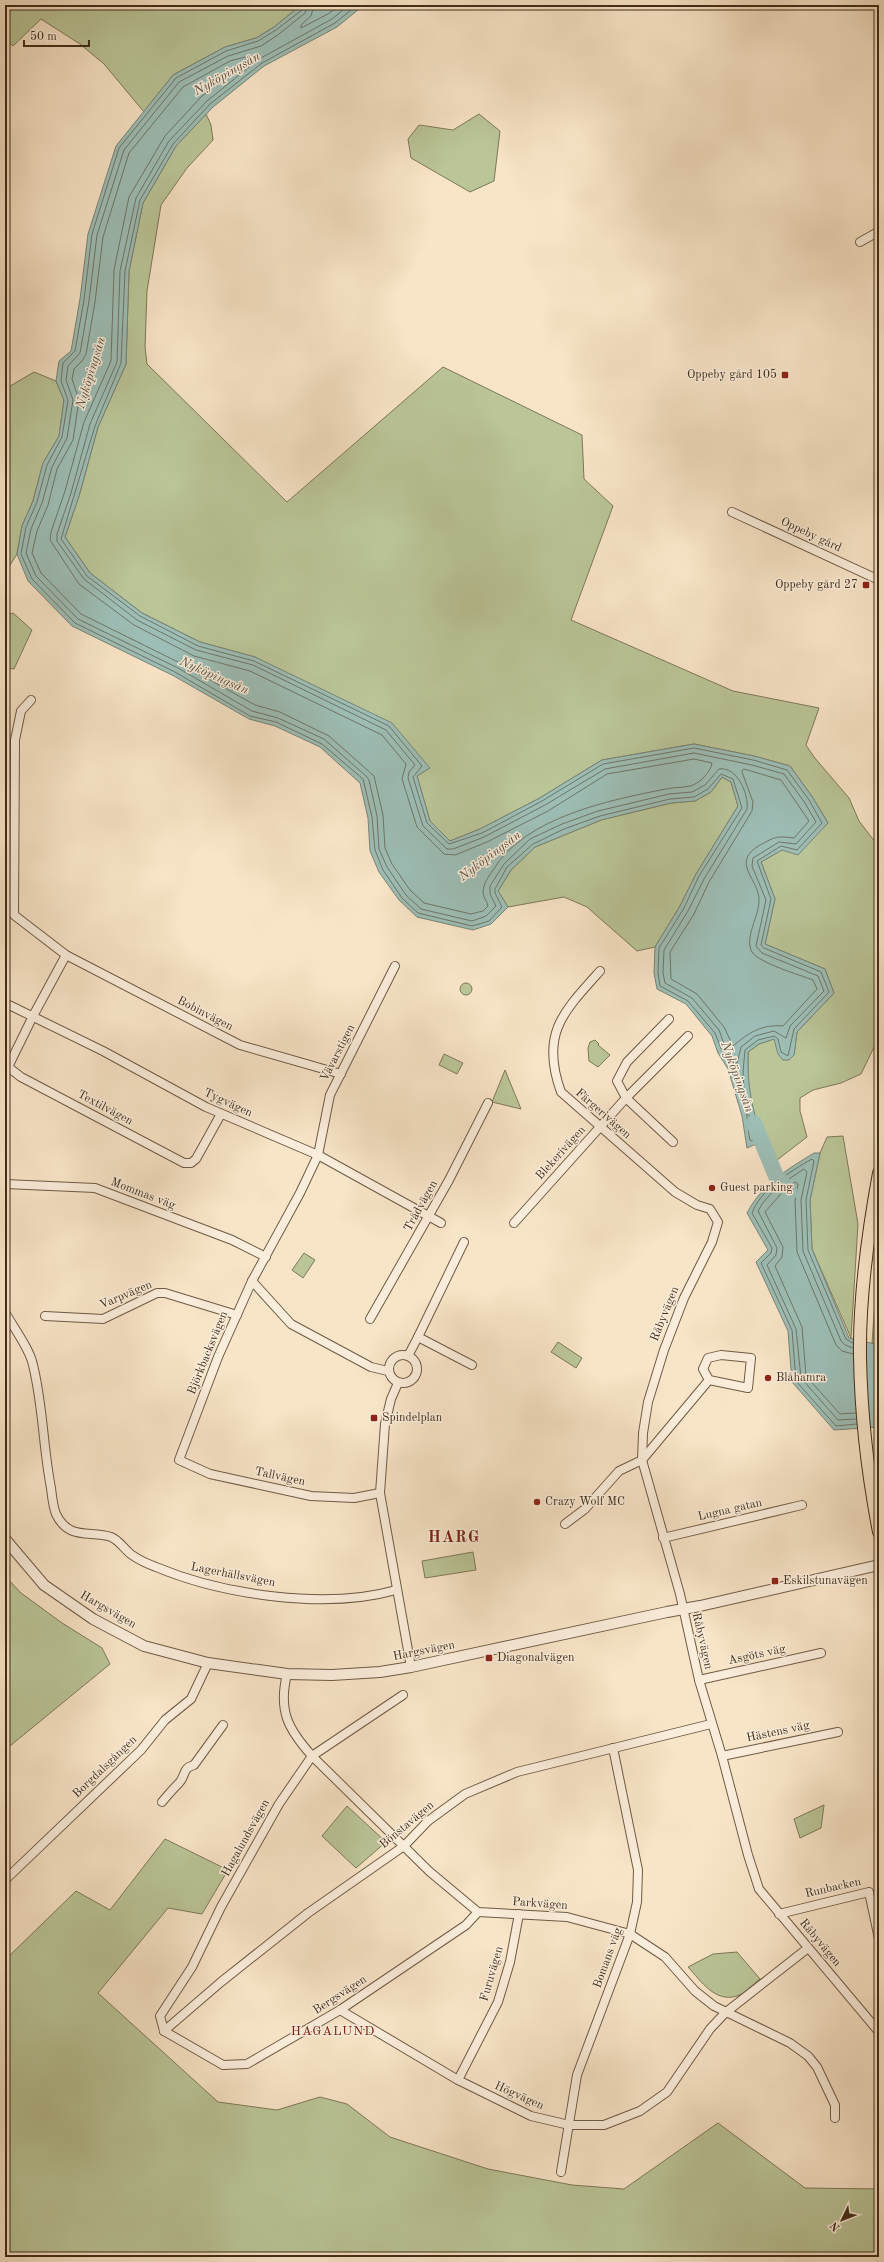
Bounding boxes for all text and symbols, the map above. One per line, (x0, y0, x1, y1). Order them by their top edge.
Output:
scale bar (24, 22, 89, 48)
text: 50 m (30, 30, 57, 43)
water label: Nyköpingsån (191, 50, 263, 99)
water label: Nyköpingsån (74, 335, 108, 411)
place label: Oppeby gård 105 (687, 368, 777, 381)
marker: Oppeby gård 105 (780, 370, 790, 380)
street label: Oppeby gård (779, 516, 843, 554)
place label: Oppeby gård 27 (775, 579, 858, 591)
marker: Oppeby gård 27 (861, 580, 871, 590)
water label: Nyköpingsån (177, 655, 251, 697)
water label: Nyköpingsån (456, 828, 524, 884)
street label: Bobinvägen (175, 995, 235, 1033)
street label: Vävarstigen (319, 1022, 358, 1083)
water label: Nyköpingsån (718, 1039, 756, 1115)
street label: Tygvägen (202, 1087, 255, 1120)
street label: Färgerivägen (573, 1087, 633, 1142)
street label: Textilvägen (75, 1088, 135, 1128)
street label: Blekerivägen (534, 1123, 588, 1182)
street label: Mommas väg (109, 1176, 178, 1212)
street label: Trådvägen (402, 1178, 440, 1234)
place label: Guest parking (720, 1182, 793, 1194)
marker: Guest parking (707, 1183, 717, 1193)
street label: Varpvägen (98, 1278, 154, 1311)
street label: Råbyvägen (649, 1284, 682, 1343)
street label: Björkbacksvägen (186, 1309, 230, 1396)
place label: Blåhamra (776, 1372, 826, 1384)
marker: Blåhamra (763, 1373, 773, 1383)
place label: Spindelplan (382, 1412, 443, 1424)
marker: Spindelplan (369, 1413, 379, 1423)
street label: Tallvägen (254, 1466, 307, 1488)
place label: Crazy Wolf MC (545, 1496, 625, 1508)
marker: Crazy Wolf MC (532, 1497, 542, 1507)
street label: Lugna gatan (697, 1497, 764, 1523)
district label: HARG (428, 1530, 480, 1546)
street label: Lagerhällsvägen (190, 1561, 277, 1589)
place label: Eskilstunavägen (783, 1575, 868, 1587)
marker: Eskilstunavägen (770, 1576, 780, 1586)
street label: Hargsvägen (78, 1589, 139, 1631)
street label: Råbyvägen (690, 1611, 714, 1671)
street label: Hargsvägen (392, 1639, 456, 1663)
street label: Asgöts väg (727, 1643, 787, 1667)
place label: Diagonalvägen (497, 1652, 575, 1664)
marker: Diagonalvägen (484, 1653, 494, 1663)
street label: Hästens väg (745, 1719, 811, 1745)
street label: Borgdalsgången (71, 1733, 140, 1800)
street label: Hagalundsvägen (220, 1797, 272, 1879)
street label: Bönstavägen (378, 1799, 437, 1851)
street label: Runbacken (804, 1876, 863, 1900)
street label: Parkvägen (512, 1896, 569, 1912)
street label: Råbyvägen (797, 1917, 844, 1969)
street label: Bomans väg (592, 1926, 625, 1990)
street label: Furuvägen (478, 1945, 506, 2003)
street label: Bergsvägen (311, 1973, 369, 2017)
district label: HAGALUND (291, 2025, 375, 2038)
street label: Högvägen (493, 2080, 546, 2112)
north arrow (822, 2200, 862, 2240)
text: N (828, 2219, 843, 2233)

